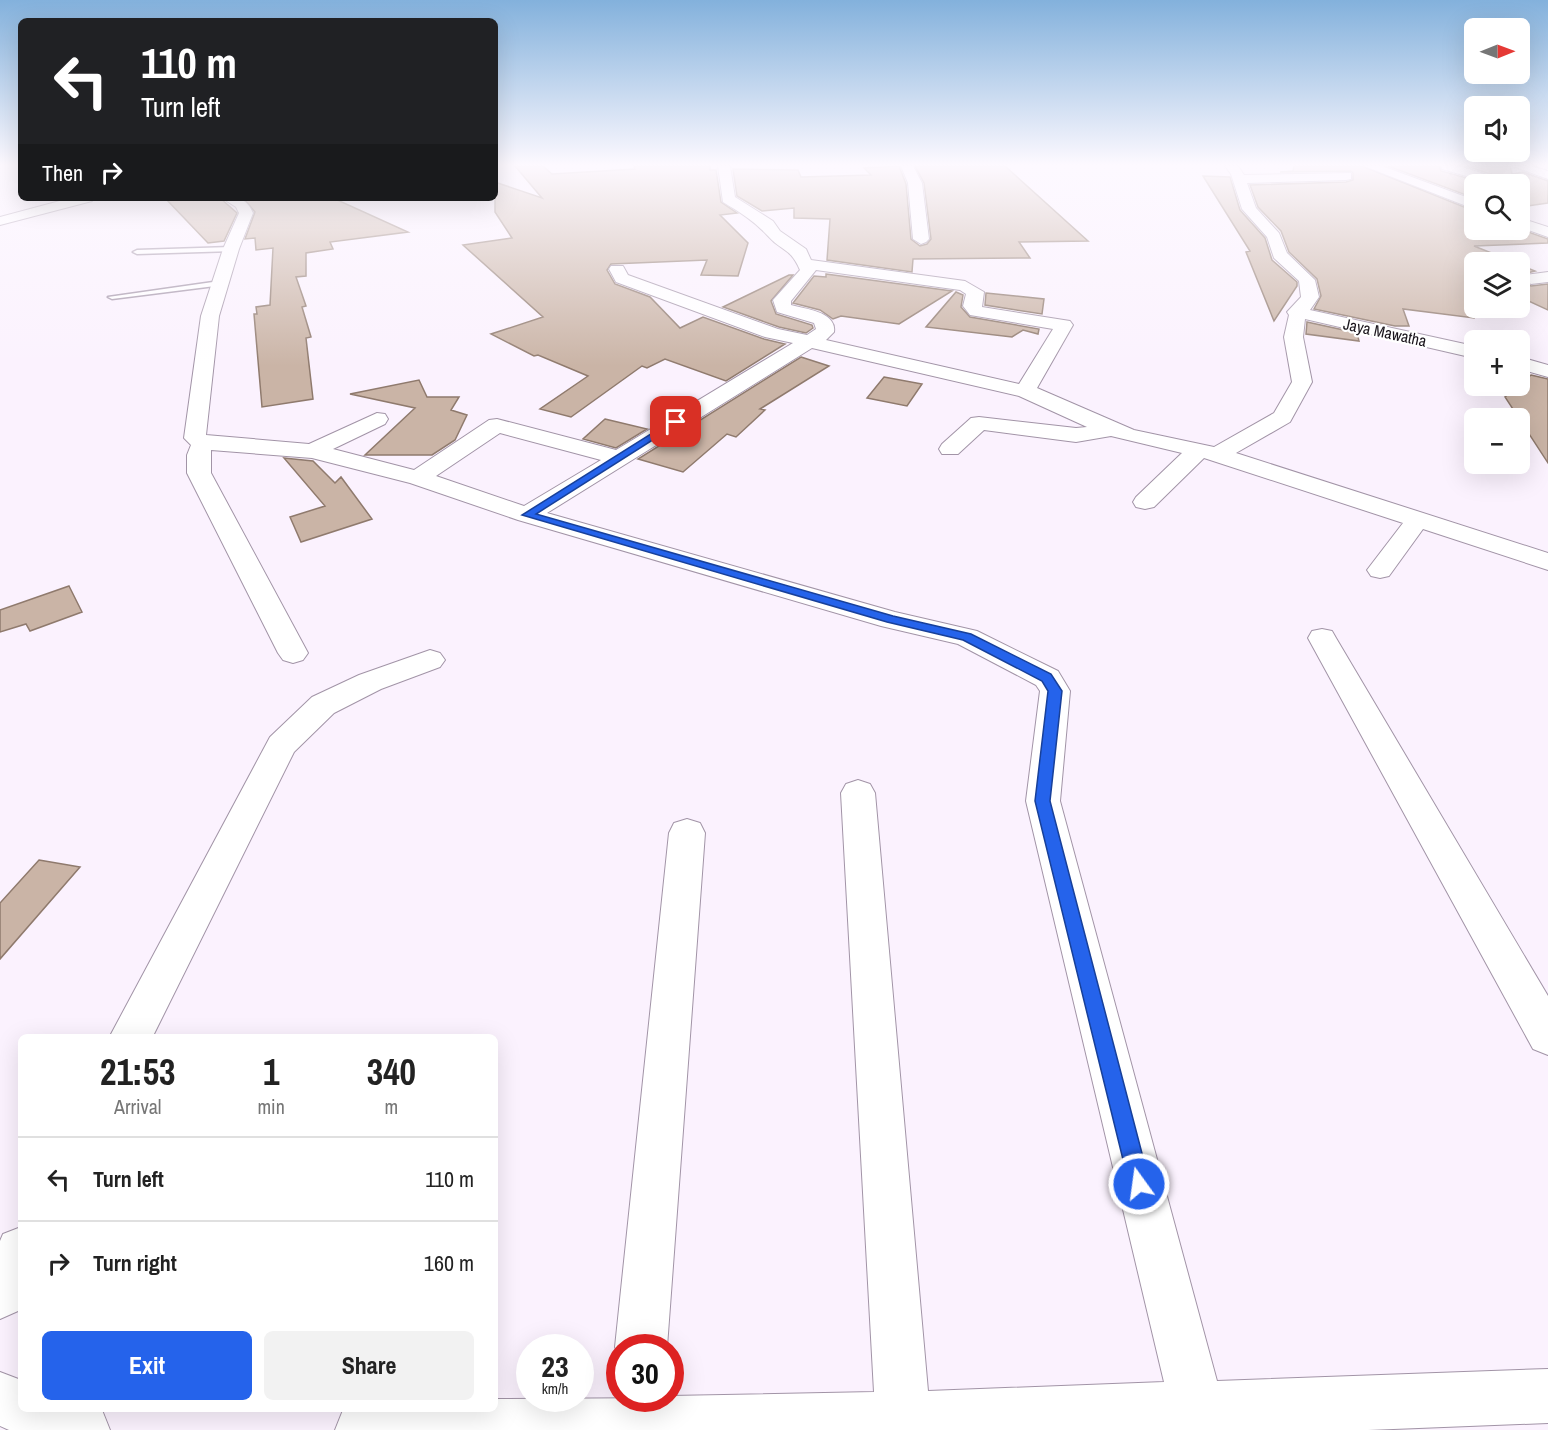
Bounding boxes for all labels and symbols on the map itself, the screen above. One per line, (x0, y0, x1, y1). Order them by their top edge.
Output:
north arrow (1464, 18, 1530, 84)
street label: Jaya Mawatha (1341, 312, 1429, 352)
pin (650, 396, 701, 447)
position arrow (1107, 1152, 1171, 1216)
speed limit sign: 30 (606, 1334, 684, 1412)

